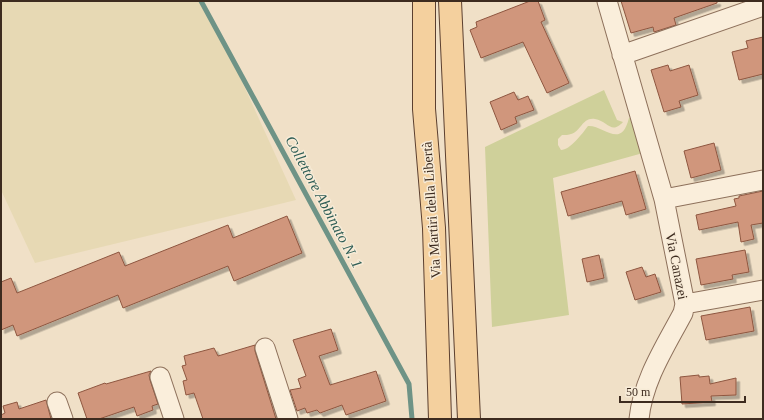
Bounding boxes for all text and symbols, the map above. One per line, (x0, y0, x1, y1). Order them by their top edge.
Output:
water label: Collettore Abbinato N. 1 (282, 133, 366, 271)
street label: Via Martiri della Libertà (419, 140, 444, 279)
street label: Via Canazei (663, 231, 690, 301)
scale bar (620, 378, 745, 404)
text: 50 m (626, 385, 651, 399)

